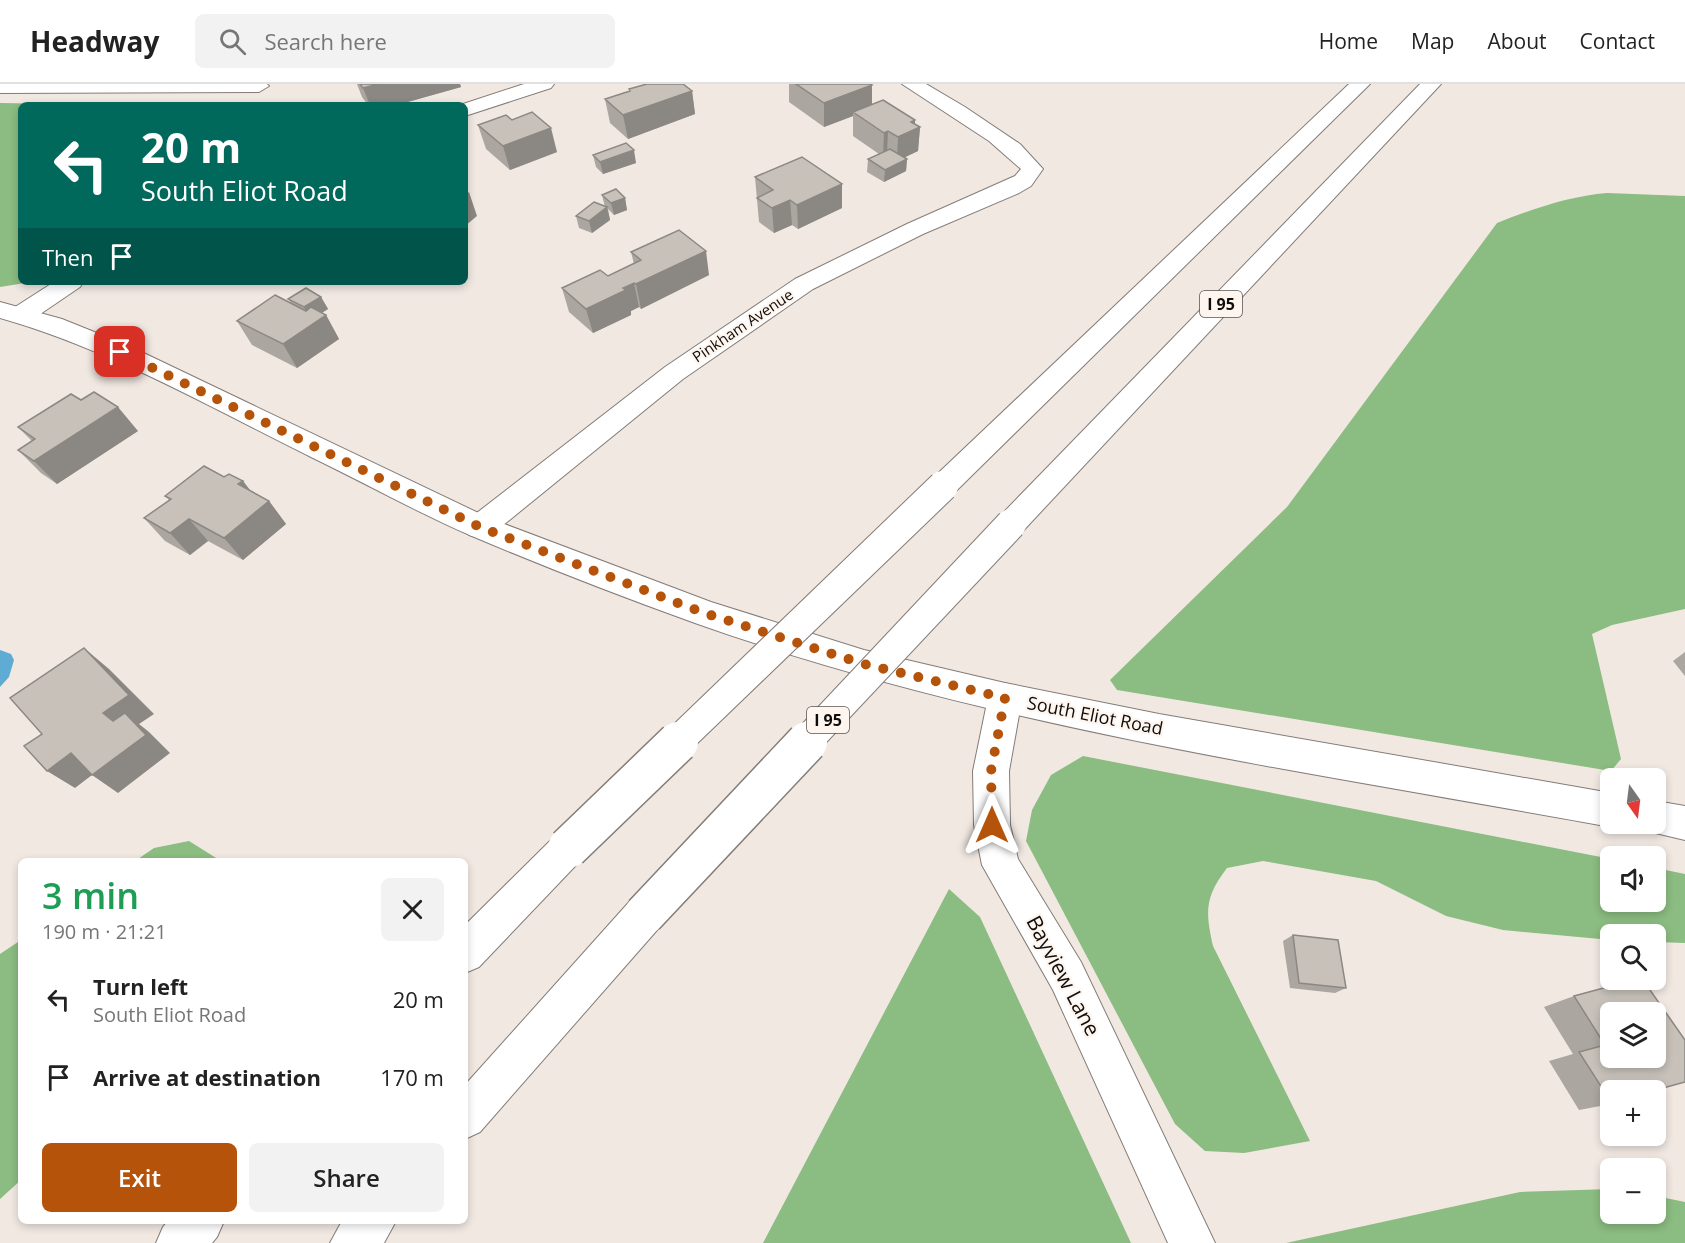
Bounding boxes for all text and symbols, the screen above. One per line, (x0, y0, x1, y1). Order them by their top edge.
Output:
search box (195, 14, 615, 68)
text: Headway (30, 22, 159, 60)
icon: search (216, 25, 249, 58)
text: Search here (264, 26, 387, 56)
text: Home (1319, 27, 1378, 55)
text: Map (1411, 27, 1454, 55)
text: About (1487, 27, 1547, 55)
text: Contact (1580, 27, 1655, 55)
text: 20 m (141, 118, 241, 175)
icon: left (42, 126, 120, 204)
text: South Eliot Road (141, 172, 348, 209)
icon: arrive (105, 240, 138, 273)
text: Then (42, 242, 93, 272)
street label: Pinkham Avenue (688, 284, 797, 366)
road number: I 95 (1200, 291, 1242, 317)
pin (94, 326, 145, 377)
icon: arrive (103, 335, 136, 368)
street label: South Eliot Road (1025, 690, 1165, 740)
road number: I 95 (807, 707, 849, 733)
north arrow (1600, 768, 1666, 834)
map controls (1600, 768, 1666, 1224)
position arrow (960, 793, 1024, 857)
button: sound (1600, 846, 1666, 912)
text: 3 min (42, 871, 139, 920)
button: close (381, 878, 444, 941)
street label: Bayview Lane (1020, 911, 1107, 1041)
text: 190 m · 21:21 (42, 918, 167, 945)
button: search (1600, 924, 1666, 990)
text: Turn left (93, 971, 188, 1001)
icon: left (42, 983, 75, 1016)
text: 20 m (393, 984, 444, 1014)
text: South Eliot Road (93, 1001, 246, 1028)
button: layers (1600, 1002, 1666, 1068)
icon: arrive (42, 1061, 75, 1094)
text: Arrive at destination (93, 1062, 321, 1092)
text: 170 m (380, 1062, 444, 1092)
button: + (1600, 1080, 1666, 1146)
button: Exit (42, 1143, 237, 1212)
button: Share (249, 1143, 444, 1212)
button: − (1600, 1158, 1666, 1224)

